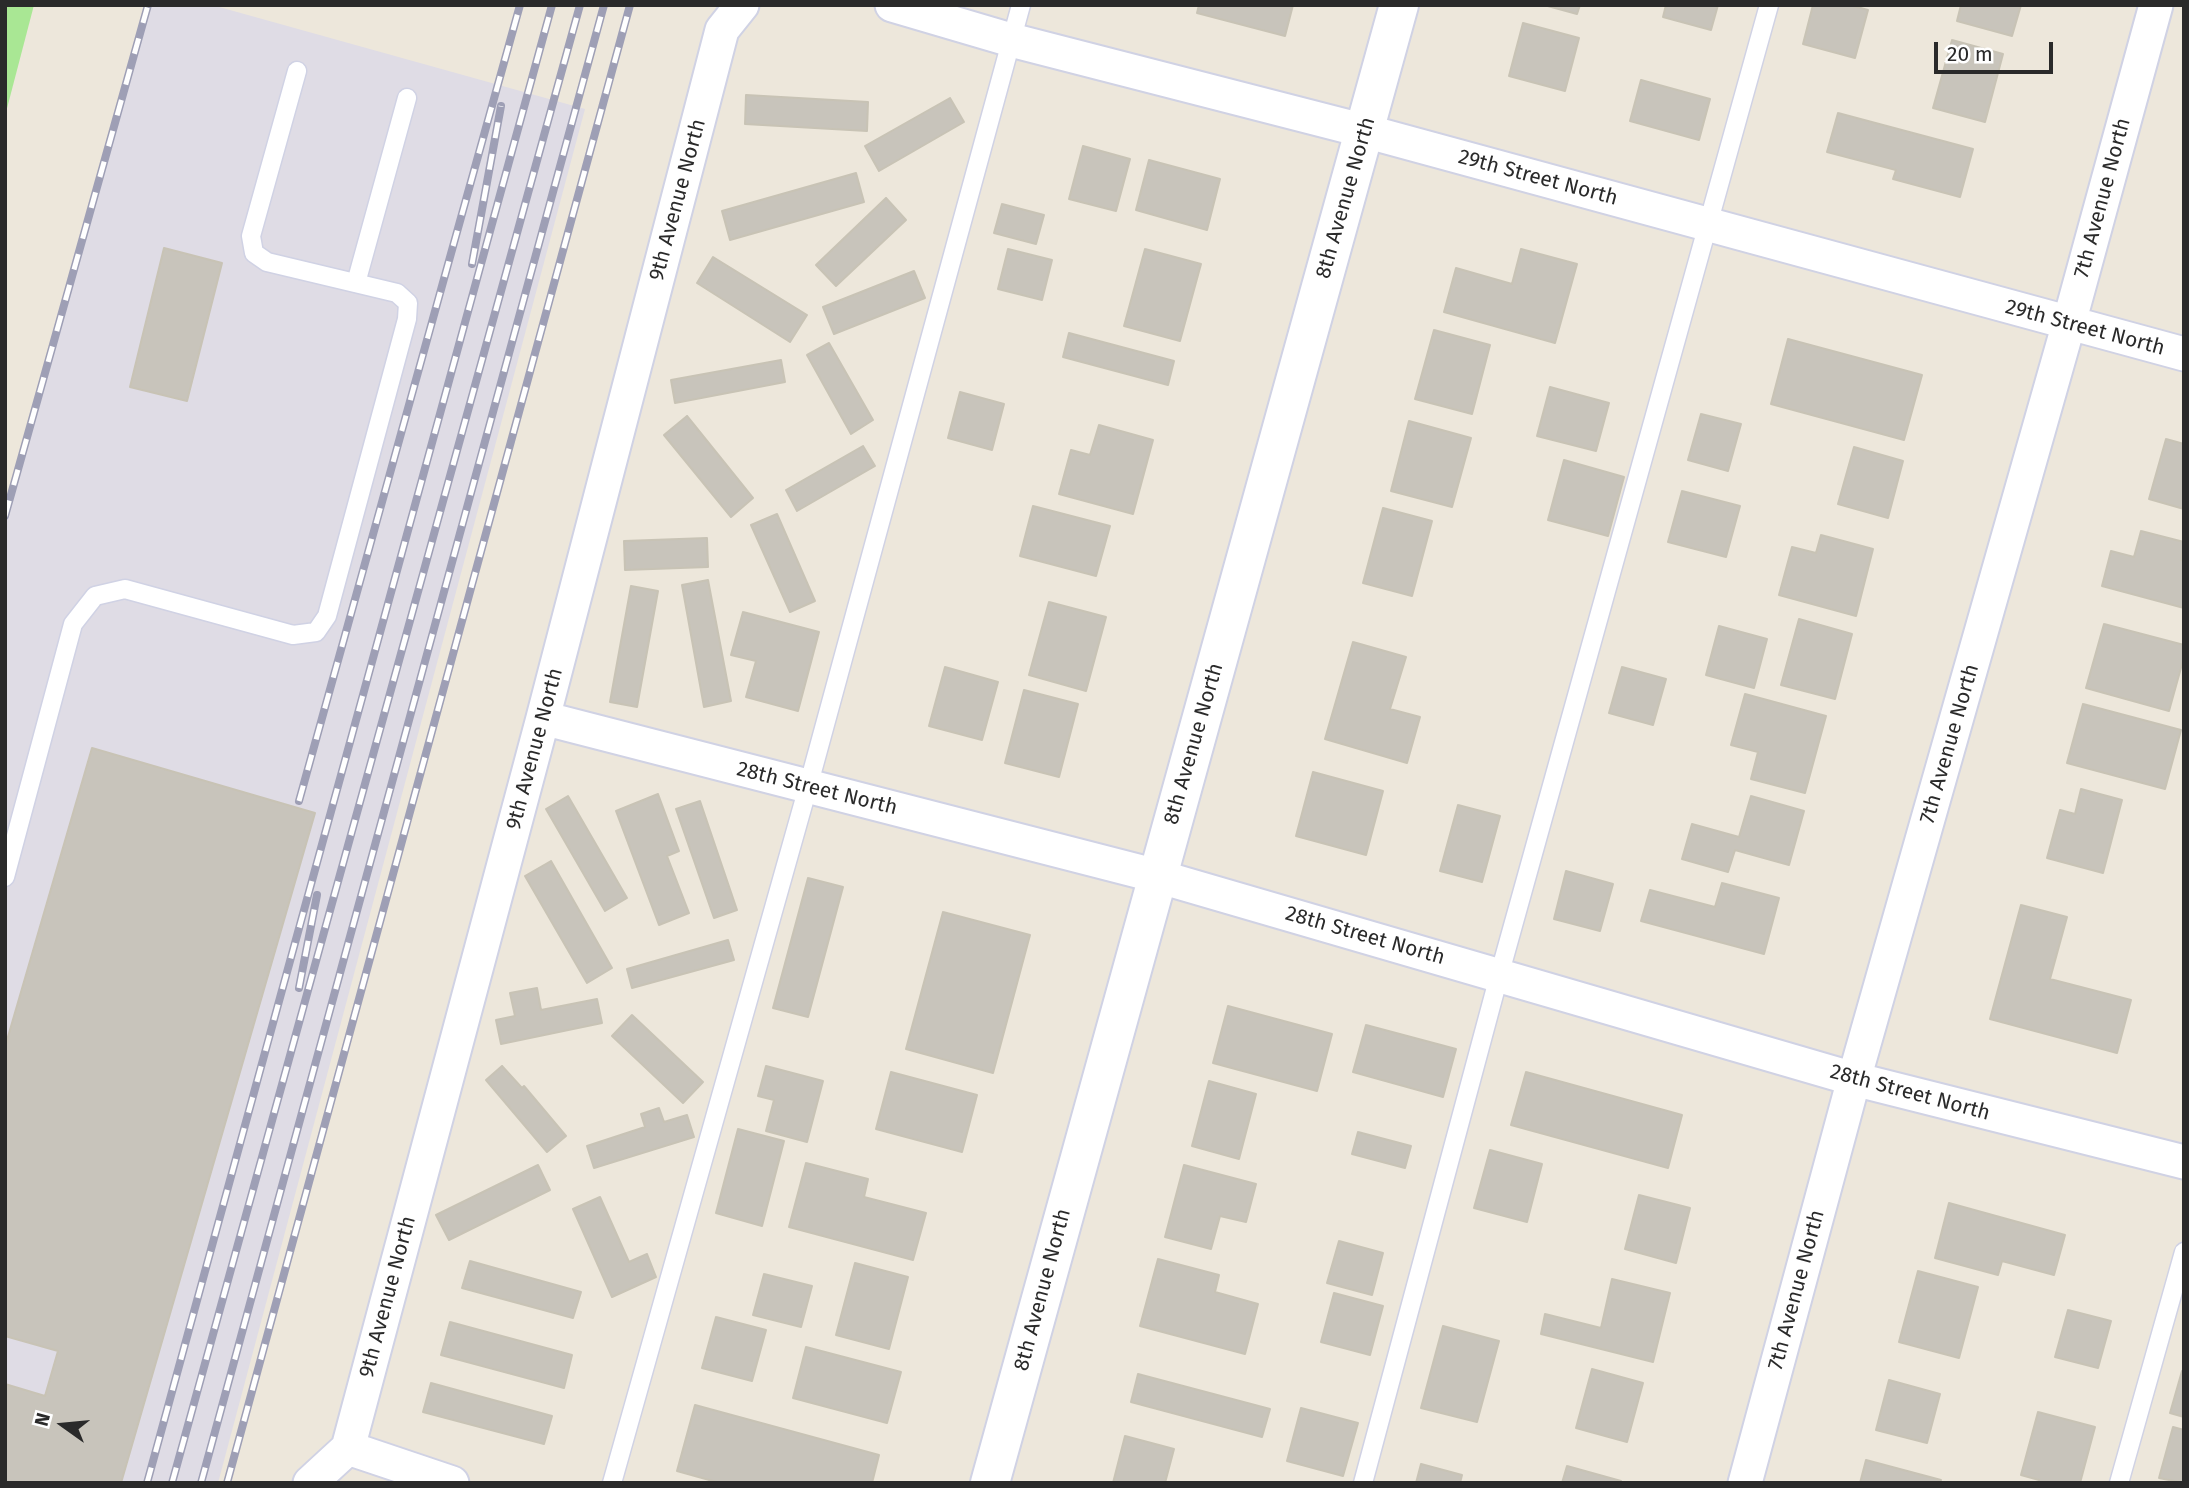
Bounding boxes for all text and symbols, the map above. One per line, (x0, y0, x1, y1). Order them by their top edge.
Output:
scale bar (1937, 28, 2056, 72)
text: 20 m (1947, 41, 1993, 67)
street label: 8th Avenue North (1311, 114, 1381, 282)
street label: 7th Avenue North (2070, 115, 2136, 281)
street label: 9th Avenue North (644, 116, 712, 284)
street label: 29th Street North (1456, 145, 1620, 211)
street label: 29th Street North (2003, 295, 2167, 361)
street label: 8th Avenue North (1159, 660, 1229, 828)
street label: 7th Avenue North (1915, 661, 1985, 827)
street label: 9th Avenue North (501, 665, 569, 833)
street label: 28th Street North (734, 757, 900, 821)
street label: 28th Street North (1282, 901, 1448, 971)
street label: 28th Street North (1827, 1060, 1993, 1126)
street label: 8th Avenue North (1009, 1206, 1077, 1374)
street label: 7th Avenue North (1764, 1207, 1830, 1373)
street label: 9th Avenue North (354, 1213, 422, 1381)
north arrow (28, 1390, 98, 1460)
text: N (29, 1410, 55, 1429)

